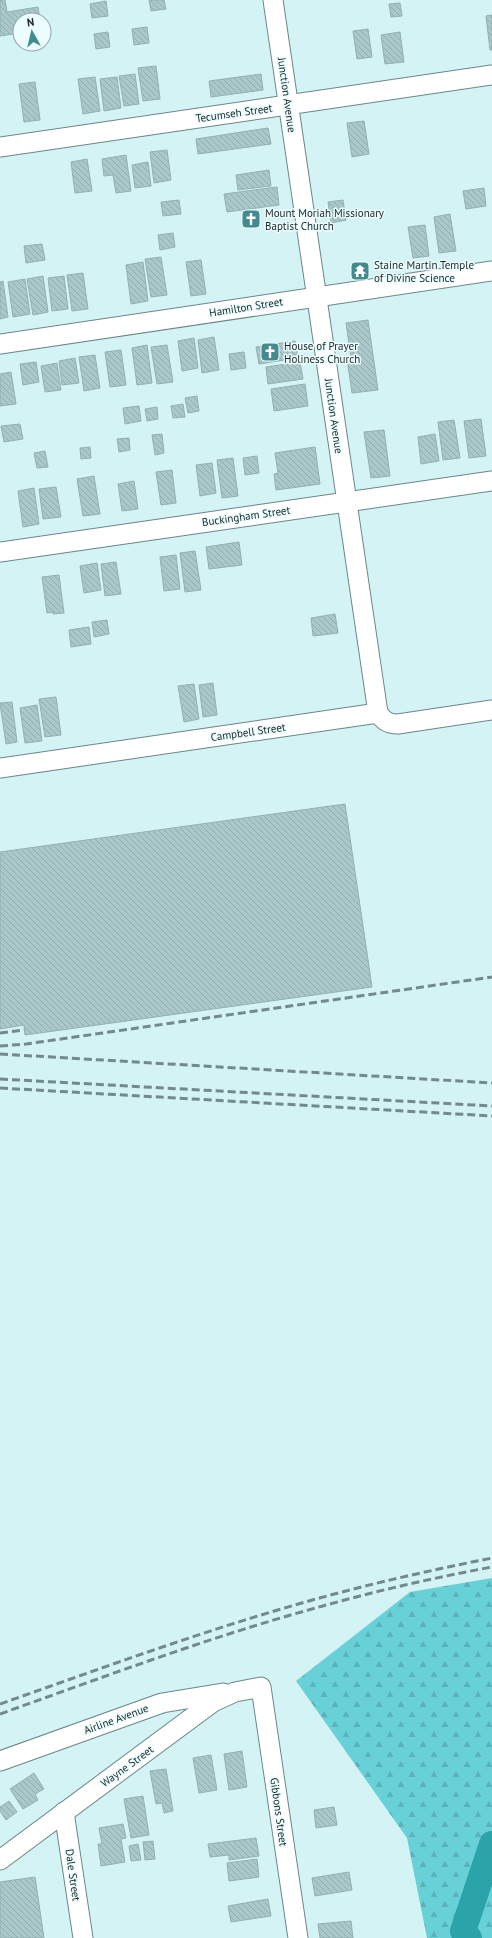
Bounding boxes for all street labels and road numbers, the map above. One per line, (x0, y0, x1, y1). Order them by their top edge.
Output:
street label: Junction Avenue (275, 56, 299, 134)
street label: Tecumseh Street (195, 101, 273, 125)
street label: Hamilton Street (208, 294, 284, 320)
street label: Junction Avenue (322, 377, 346, 455)
street label: Buckingham Street (201, 503, 291, 529)
street label: Campbell Street (210, 720, 287, 744)
street label: Airline Avenue (82, 1701, 151, 1737)
street label: Wayne Street (98, 1742, 156, 1790)
street label: Gibbons Street (267, 1777, 291, 1847)
street label: Dale Street (62, 1848, 84, 1902)

